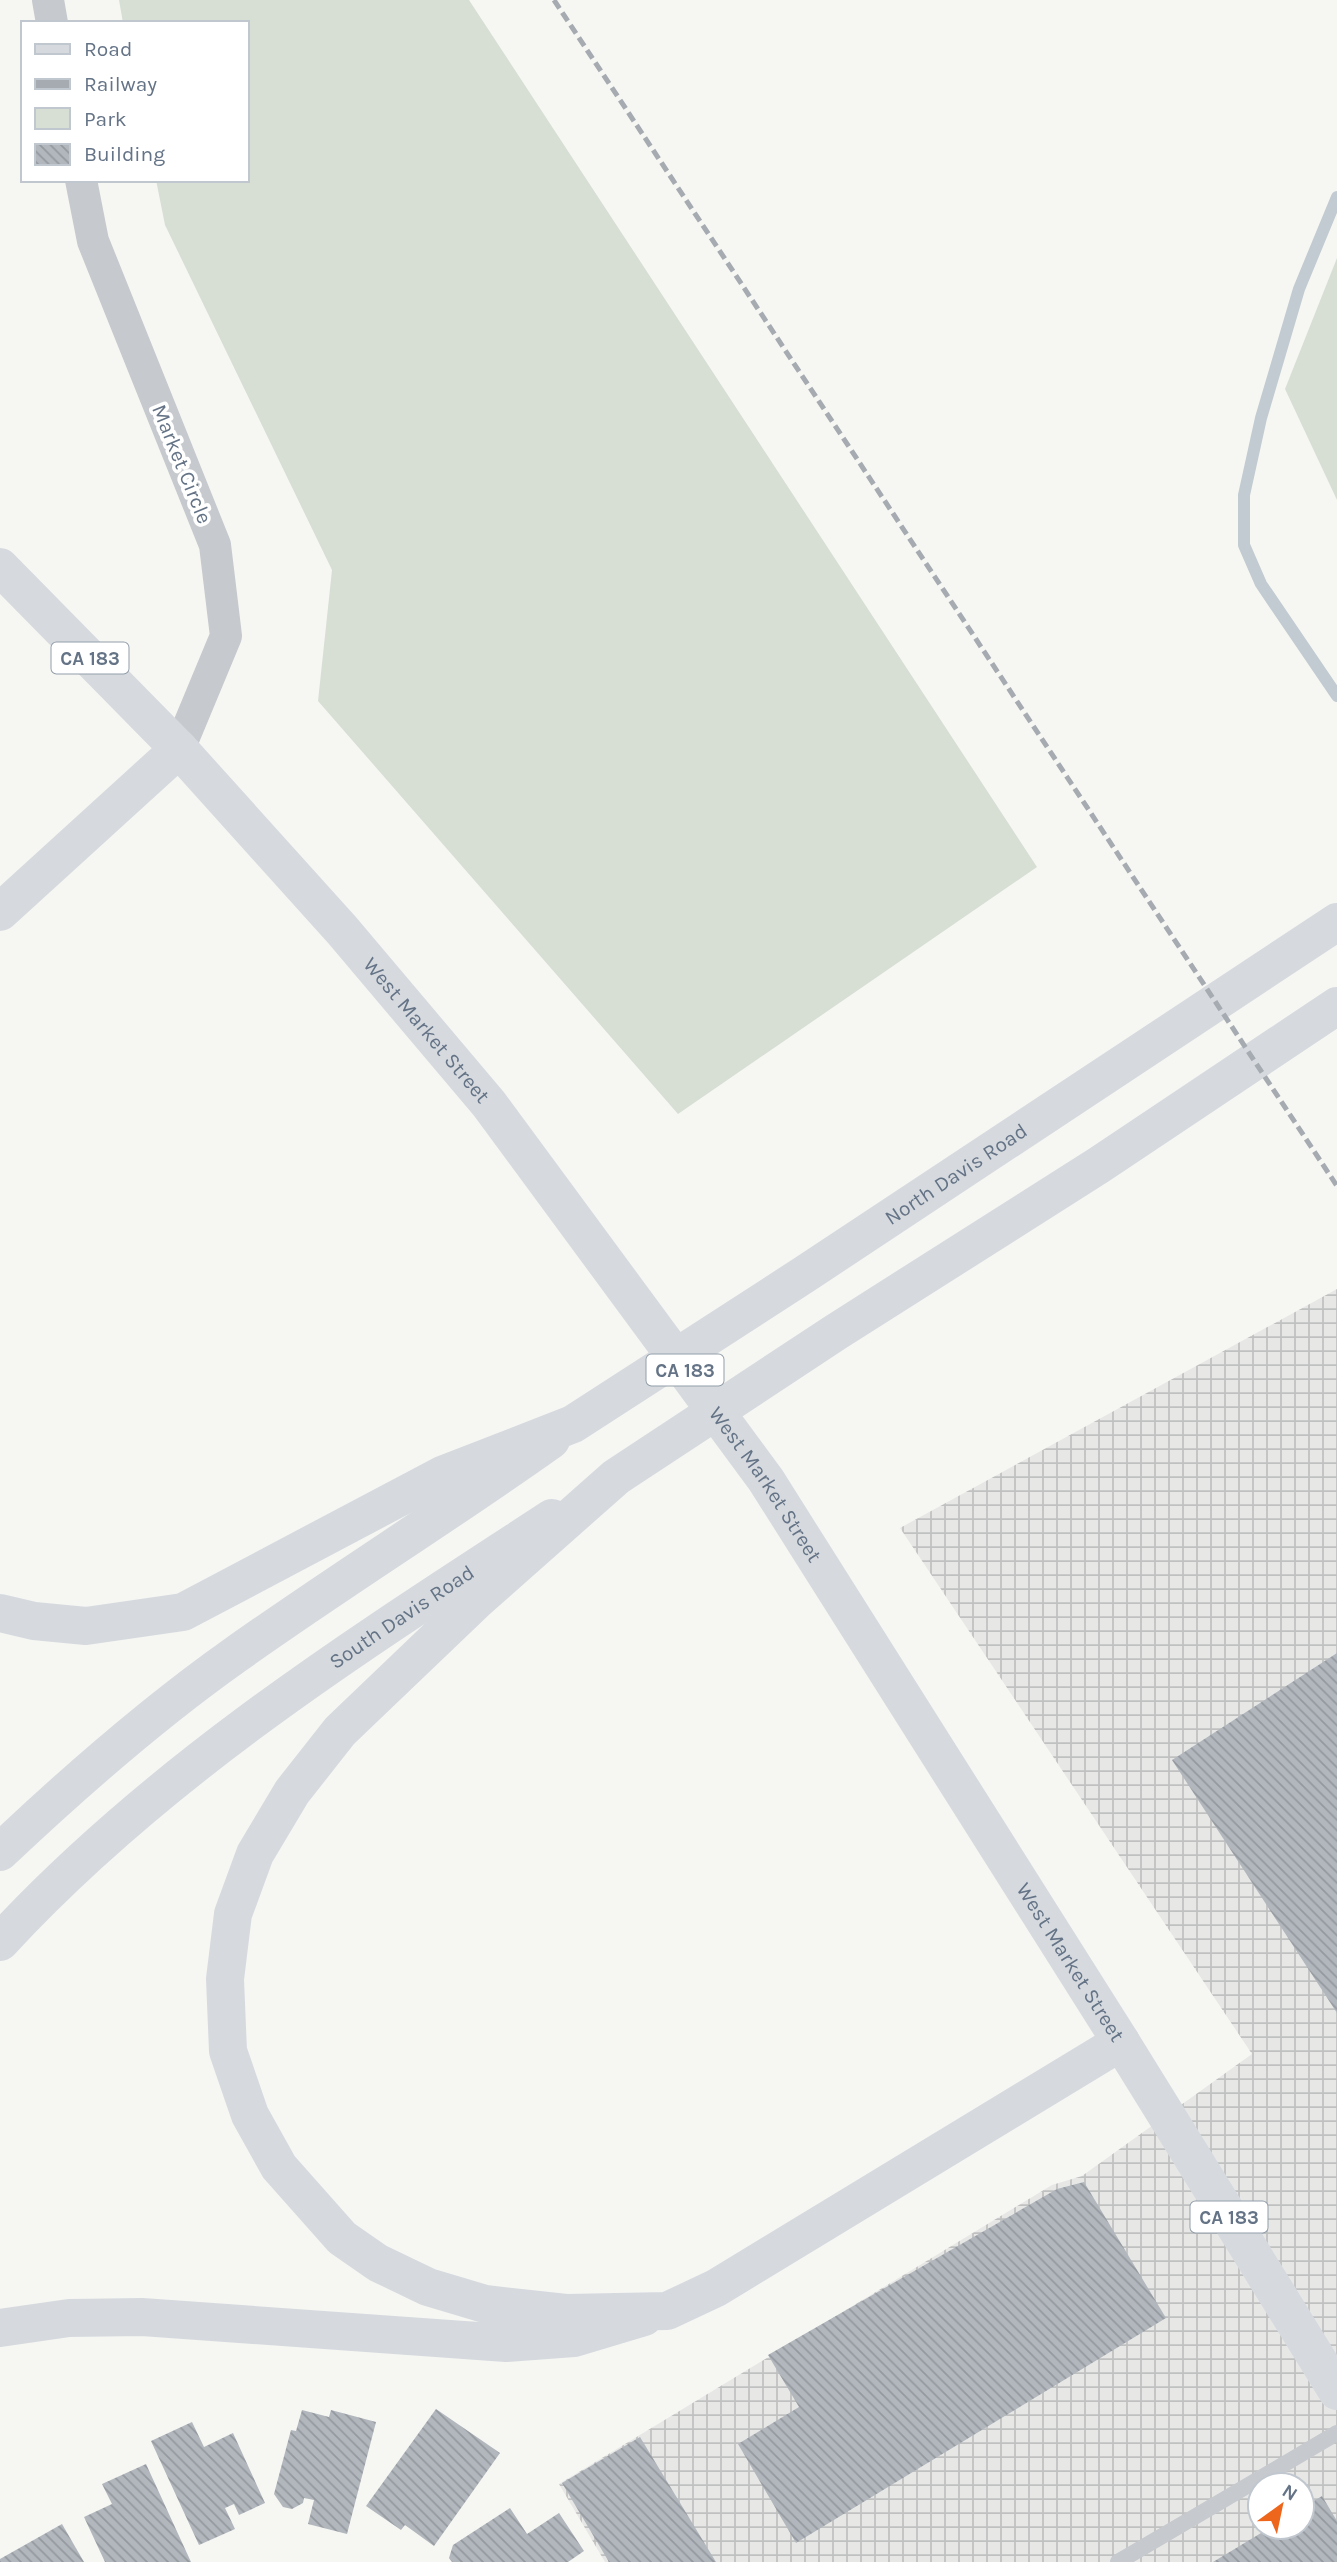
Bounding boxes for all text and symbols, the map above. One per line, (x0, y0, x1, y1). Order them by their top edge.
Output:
legend (21, 21, 248, 182)
text: Road (84, 37, 132, 61)
text: Railway (84, 72, 157, 96)
text: Park (84, 107, 127, 131)
text: Building (84, 142, 165, 166)
street label: Market Circle (147, 401, 217, 527)
road number: CA 183 (52, 642, 128, 674)
street label: West Market Street (358, 953, 495, 1108)
street label: North Davis Road (880, 1118, 1032, 1230)
road number: CA 183 (646, 1354, 724, 1386)
street label: West Market Street (704, 1402, 827, 1567)
street label: South Davis Road (325, 1560, 479, 1674)
street label: West Market Street (1012, 1878, 1130, 2046)
road number: CA 183 (1190, 2202, 1268, 2232)
north arrow (1246, 2471, 1316, 2541)
text: N (1278, 2480, 1301, 2506)

